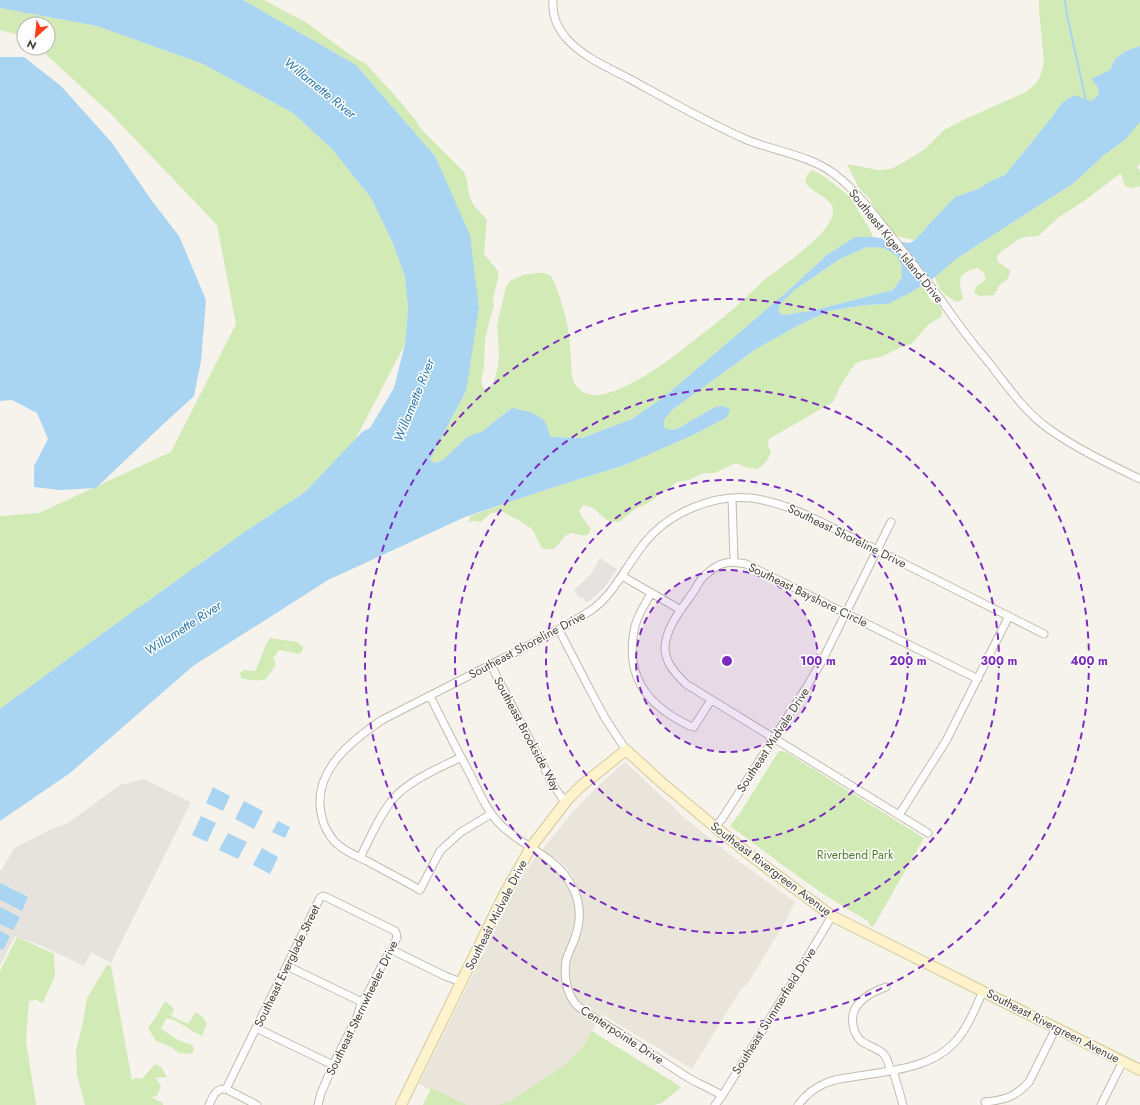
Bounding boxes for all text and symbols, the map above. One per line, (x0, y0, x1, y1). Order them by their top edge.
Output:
north arrow (16, 16, 56, 56)
text: N (24, 36, 39, 54)
water label: Willamette River (280, 53, 361, 124)
street label: Southeast Kiger Island Drive (844, 185, 948, 307)
water label: Willamette River (389, 355, 440, 444)
street label: Southeast Shoreline Drive (785, 499, 909, 573)
street label: Southeast Bayshore Circle (745, 558, 871, 632)
water label: Willamette River (141, 596, 226, 660)
street label: Southeast Shoreline Drive (465, 607, 589, 683)
text: 100 m (800, 652, 836, 670)
text: 200 m (889, 652, 927, 670)
text: 300 m (981, 652, 1018, 670)
text: 400 m (1070, 652, 1108, 670)
centre of rings (720, 654, 734, 668)
street label: Southeast Brookside Way (489, 674, 565, 795)
street label: Southeast Midvale Drive (732, 684, 814, 796)
street label: Southeast Rivergreen Avenue (707, 817, 835, 921)
park label: Riverbend Park (817, 846, 894, 864)
street label: Southeast Midvale Drive (460, 857, 532, 973)
street label: Southeast Everglade Street (249, 902, 325, 1030)
street label: Southeast Sternwheeler Drive (321, 938, 403, 1078)
street label: Southeast Summerfield Drive (728, 944, 820, 1078)
street label: Southeast Rivergreen Avenue (983, 985, 1123, 1067)
street label: Centerpointe Drive (577, 1001, 667, 1069)

